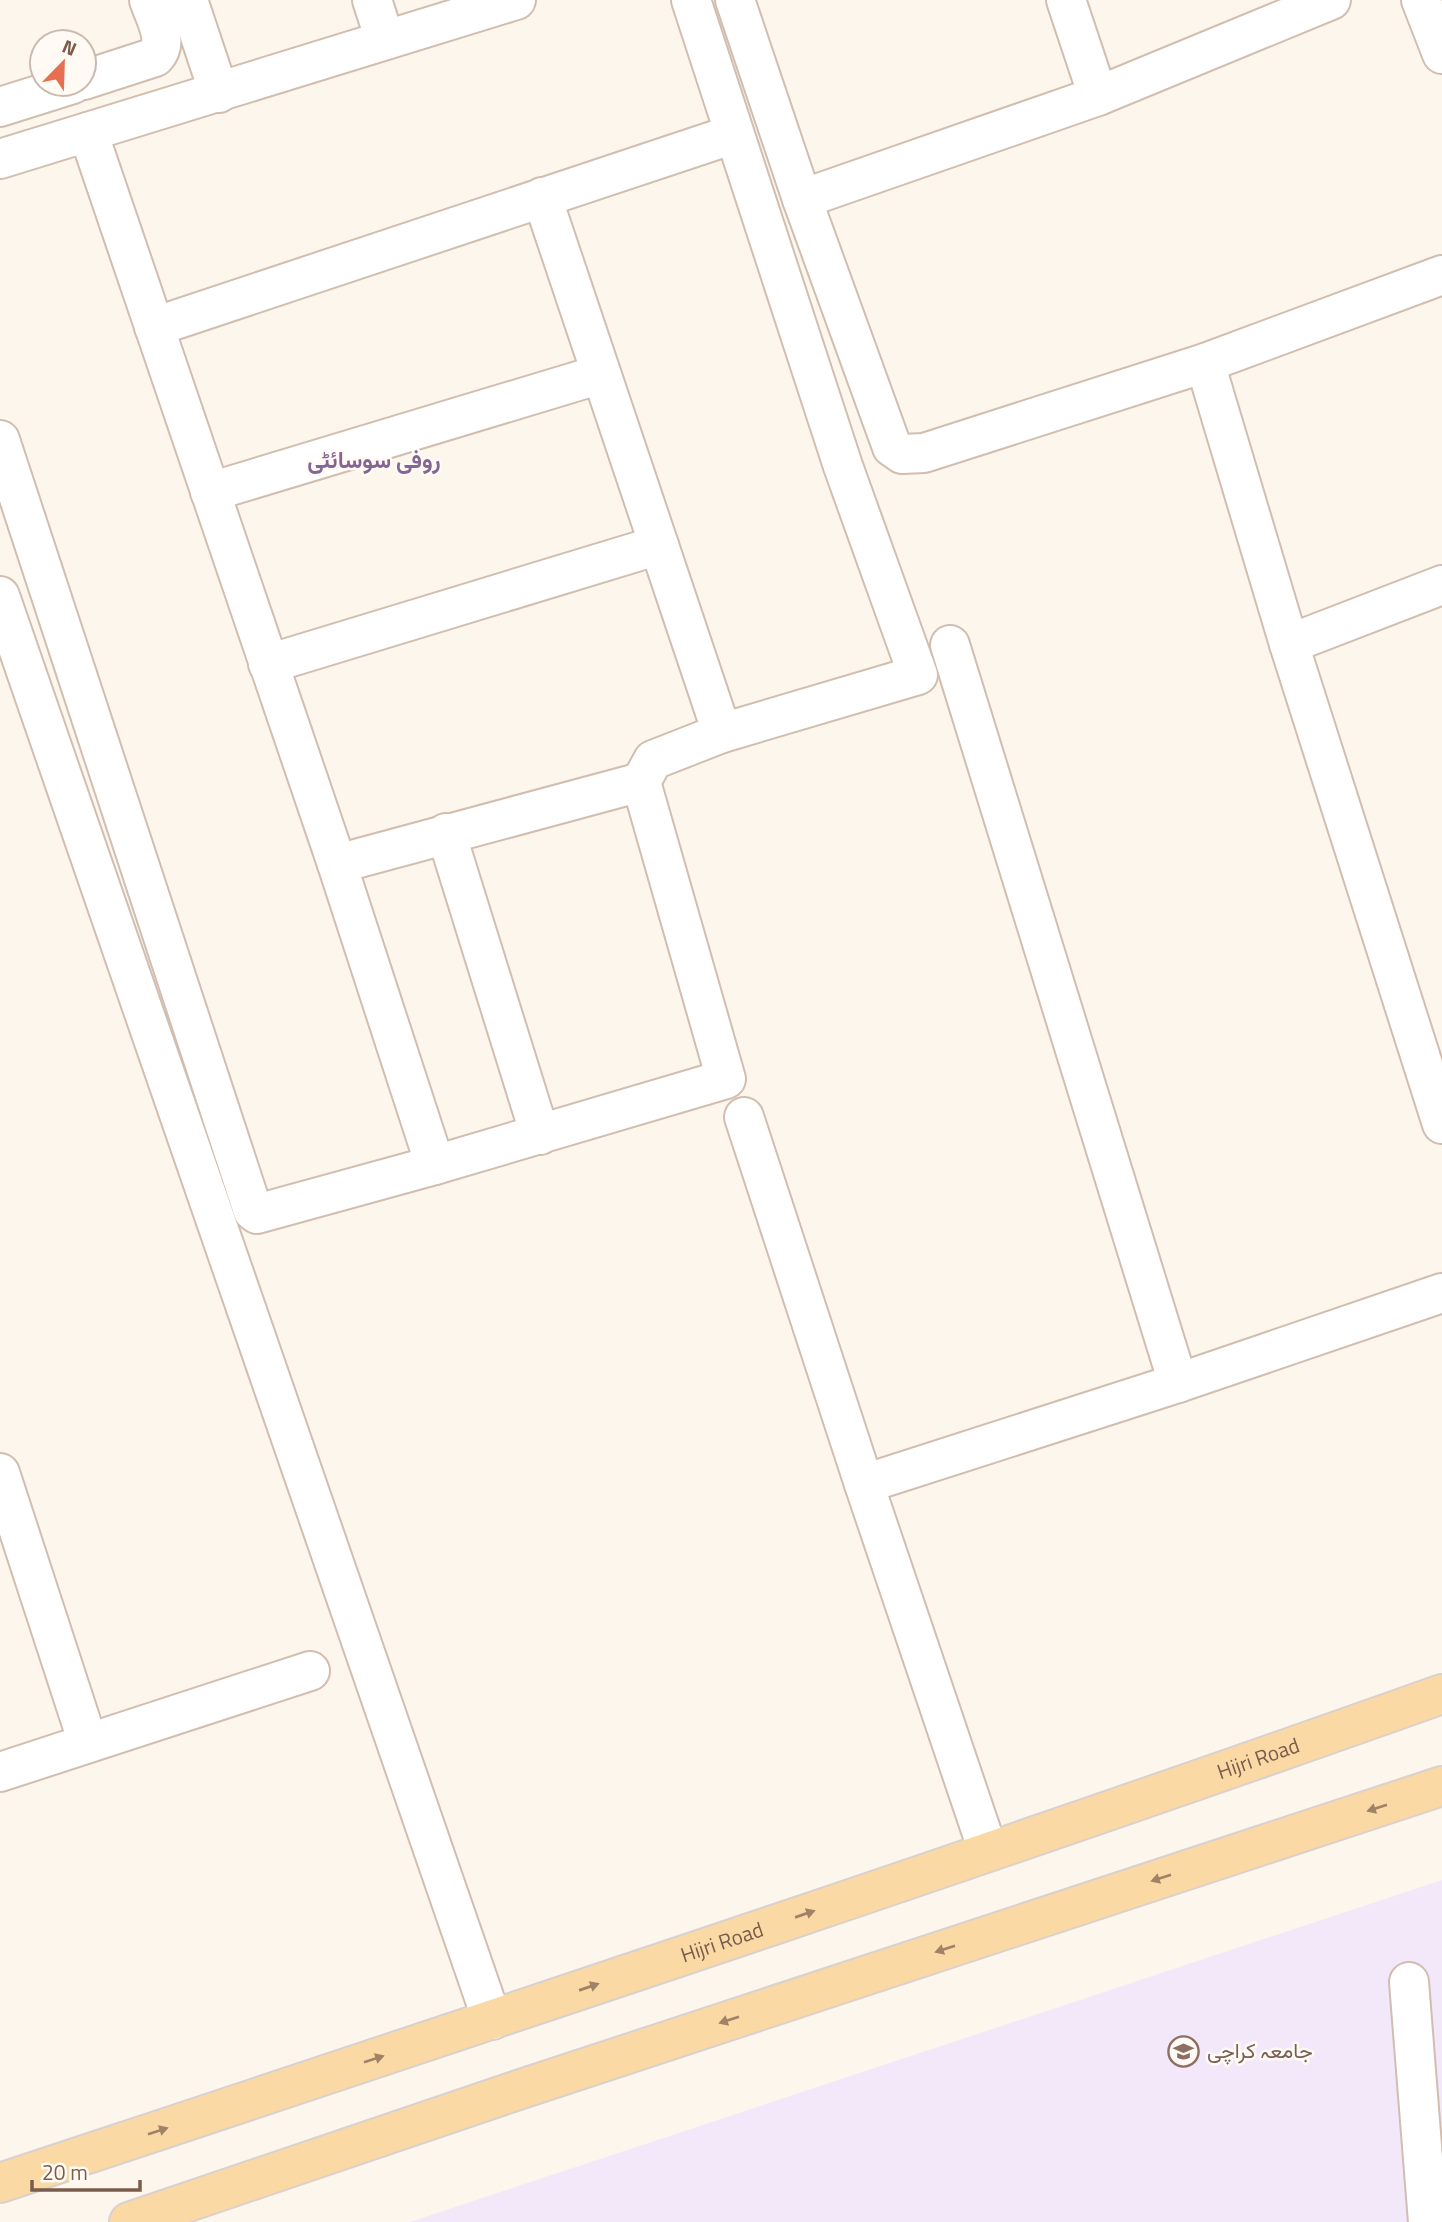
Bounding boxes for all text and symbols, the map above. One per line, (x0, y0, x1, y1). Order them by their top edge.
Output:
north arrow (28, 28, 98, 98)
text: N (58, 31, 82, 63)
district label: روفی سوسائٹی (307, 442, 441, 477)
street label: Hijri Road (1212, 1729, 1304, 1787)
one-way arrow (1367, 1803, 1388, 1813)
one-way arrow (1151, 1874, 1172, 1884)
one-way arrow (794, 1908, 815, 1919)
street label: Hijri Road (676, 1913, 767, 1970)
one-way arrow (934, 1945, 955, 1955)
one-way arrow (579, 1981, 600, 1992)
one-way arrow (718, 2015, 739, 2026)
school or university icon: جامعہ کراچی (1167, 2034, 1201, 2068)
place label: جامعہ کراچی (1207, 2034, 1313, 2066)
one-way arrow (363, 2053, 384, 2064)
one-way arrow (147, 2125, 168, 2136)
scale bar (32, 2148, 140, 2192)
text: 20 m (42, 2156, 88, 2188)

